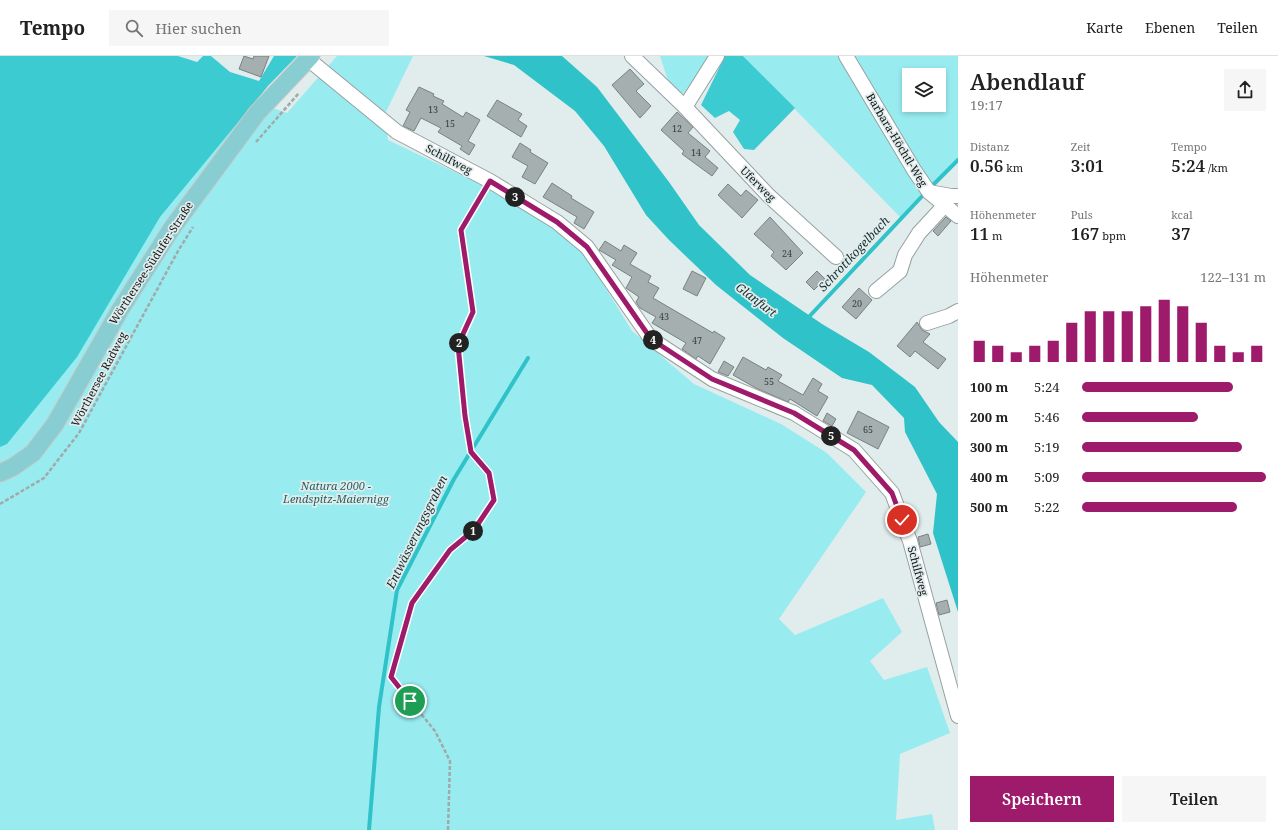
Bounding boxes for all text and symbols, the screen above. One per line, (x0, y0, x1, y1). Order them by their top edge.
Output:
search box (109, 10, 389, 46)
text: Tempo (20, 15, 85, 41)
icon: search (123, 17, 145, 39)
text: Hier suchen (155, 18, 242, 38)
text: Karte (1086, 18, 1123, 37)
text: Ebenen (1145, 18, 1195, 37)
text: Teilen (1217, 18, 1258, 37)
text: Abendlauf (970, 66, 1084, 96)
map controls (902, 68, 946, 112)
button: layers (902, 68, 946, 112)
button: share (1224, 69, 1266, 111)
street label: Barbara-Höchtl-Weg (863, 90, 931, 189)
text: 19:17 (970, 96, 1003, 114)
house number: 13 (428, 103, 438, 116)
house number: 15 (445, 117, 455, 130)
house number: 12 (672, 122, 682, 135)
text: Distanz (970, 139, 1009, 154)
text: Zeit (1071, 139, 1090, 154)
text: Tempo (1171, 139, 1207, 154)
street label: Schilfweg (423, 140, 475, 177)
house number: 14 (691, 146, 701, 159)
text: 0.56 (970, 154, 1003, 177)
text: 3:01 (1071, 154, 1104, 177)
text: 5:24 (1171, 154, 1205, 177)
text: km (1003, 160, 1023, 175)
text: /km (1205, 160, 1228, 175)
street label: Uferweg (737, 163, 779, 205)
pin: 3 (505, 187, 525, 207)
text: 3 (512, 189, 518, 204)
street label: Wörthersee-Südufer-Straße (105, 198, 196, 327)
text: Höhenmeter (970, 207, 1036, 222)
text: Puls (1071, 207, 1093, 222)
text: kcal (1171, 207, 1193, 222)
water label: Schrottkogelbach (814, 212, 893, 295)
text: 11 (970, 222, 989, 245)
text: 167 (1071, 222, 1099, 245)
text: 37 (1171, 222, 1190, 245)
text: m (989, 228, 1002, 243)
text: bpm (1099, 228, 1126, 243)
house number: 24 (782, 247, 792, 260)
text: Höhenmeter (970, 268, 1048, 286)
text: 122–131 m (1200, 268, 1266, 286)
water label: Glanfurt (732, 279, 781, 321)
house number: 20 (852, 297, 862, 310)
house number: 43 (659, 310, 669, 323)
street label: Wörthersee Radweg (67, 329, 130, 429)
pin: 4 (643, 330, 663, 350)
text: 4 (650, 332, 656, 347)
pin: 2 (449, 333, 469, 353)
house number: 47 (692, 334, 702, 347)
text: 2 (456, 335, 462, 350)
house number: 55 (764, 375, 774, 388)
text: 100 m (970, 378, 1008, 396)
text: 5:24 (1034, 378, 1060, 396)
text: 200 m (970, 408, 1008, 426)
text: 5:46 (1034, 408, 1060, 426)
house number: 65 (863, 423, 873, 436)
pin: 5 (821, 426, 841, 446)
text: 5 (828, 428, 834, 443)
text: 300 m (970, 438, 1008, 456)
text: 5:19 (1034, 438, 1060, 456)
text: 400 m (970, 468, 1008, 486)
text: 5:09 (1034, 468, 1060, 486)
water label: Entwässerungsgraben (381, 472, 451, 592)
park label: Natura 2000 - Lendspitz-Maiernigg (282, 478, 390, 506)
text: 500 m (970, 498, 1008, 516)
text: 5:22 (1034, 498, 1060, 516)
pin (885, 503, 919, 537)
icon: check (891, 509, 913, 531)
pin: 1 (463, 521, 483, 541)
text: 1 (470, 523, 476, 538)
street label: Schilfweg (905, 544, 932, 597)
pin (393, 684, 427, 718)
icon: arrive (399, 690, 421, 712)
button: Speichern (970, 776, 1114, 822)
button: Teilen (1122, 776, 1266, 822)

